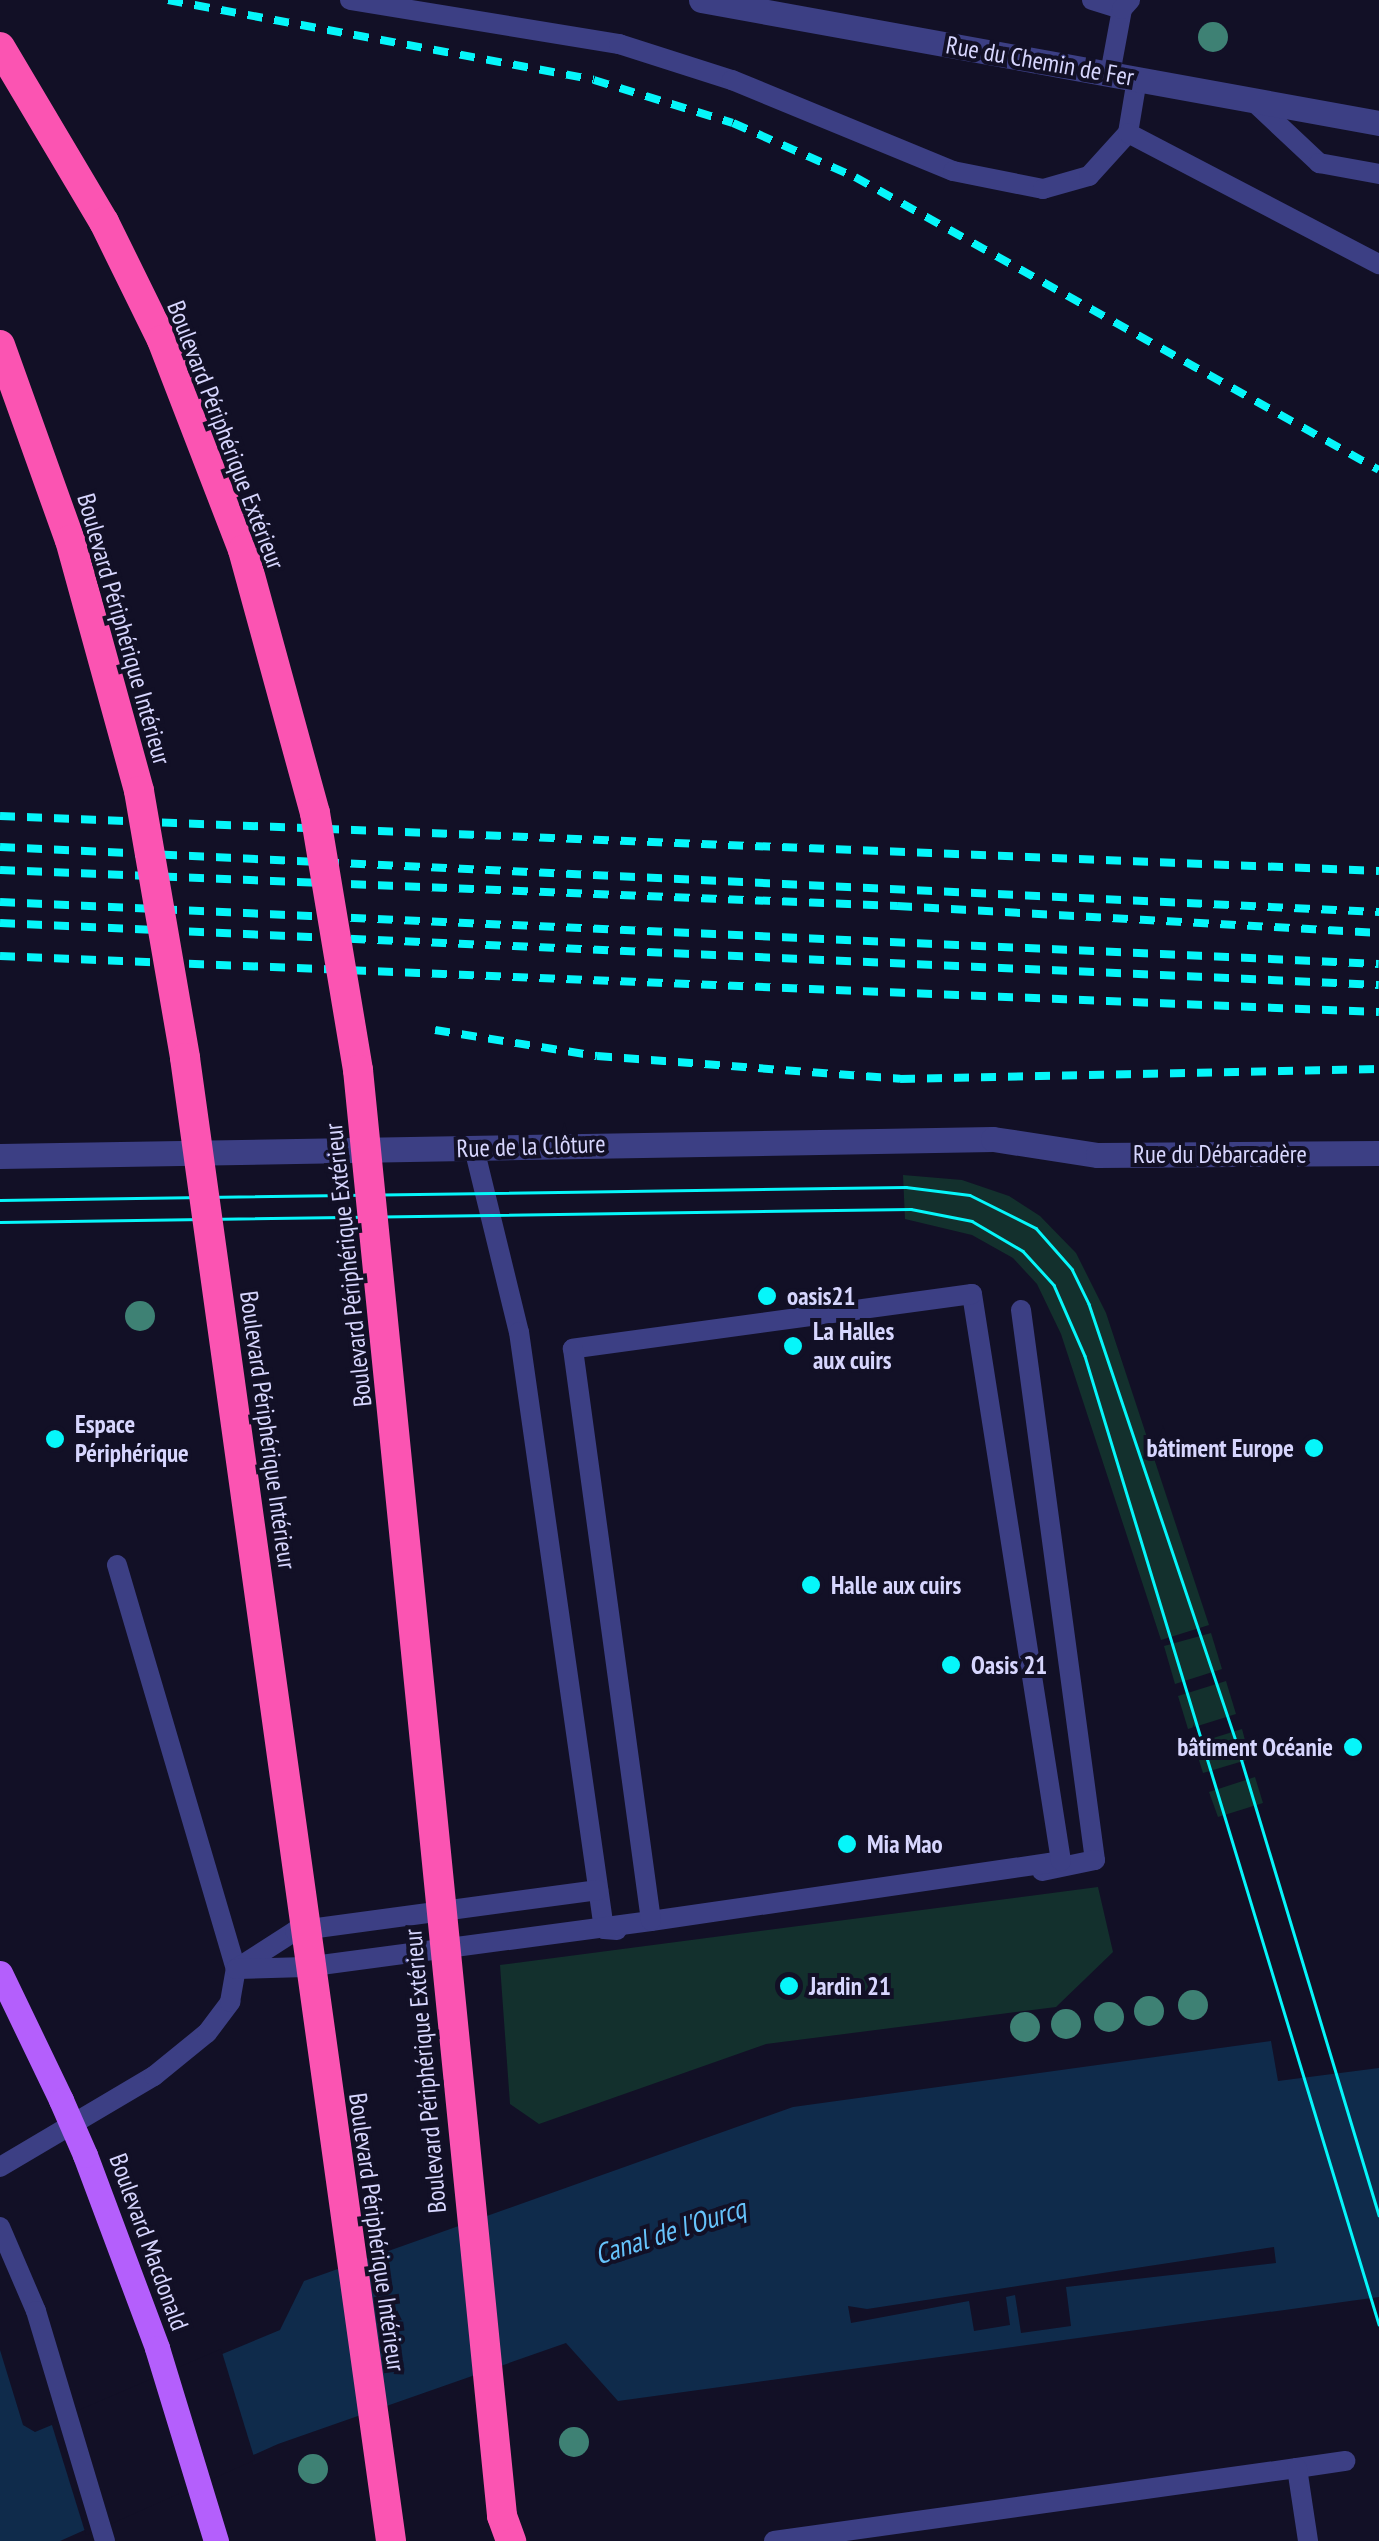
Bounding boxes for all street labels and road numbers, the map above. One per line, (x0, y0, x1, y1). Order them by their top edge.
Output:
street label: Rue du Chemin de Fer (944, 30, 1136, 92)
street label: Boulevard Périphérique Extérieur (161, 297, 291, 573)
street label: Boulevard Périphérique Intérieur (71, 490, 177, 768)
street label: Boulevard Périphérique Extérieur (318, 1122, 378, 1408)
street label: Rue de la Clôture (456, 1128, 606, 1164)
street label: Rue du Débarcadère (1133, 1139, 1307, 1169)
street label: Boulevard Périphérique Intérieur (234, 1289, 302, 1571)
street label: Boulevard Périphérique Extérieur (398, 1928, 452, 2214)
street label: Boulevard Périphérique Intérieur (343, 2091, 411, 2373)
street label: Boulevard Macdonald (103, 2150, 195, 2334)

